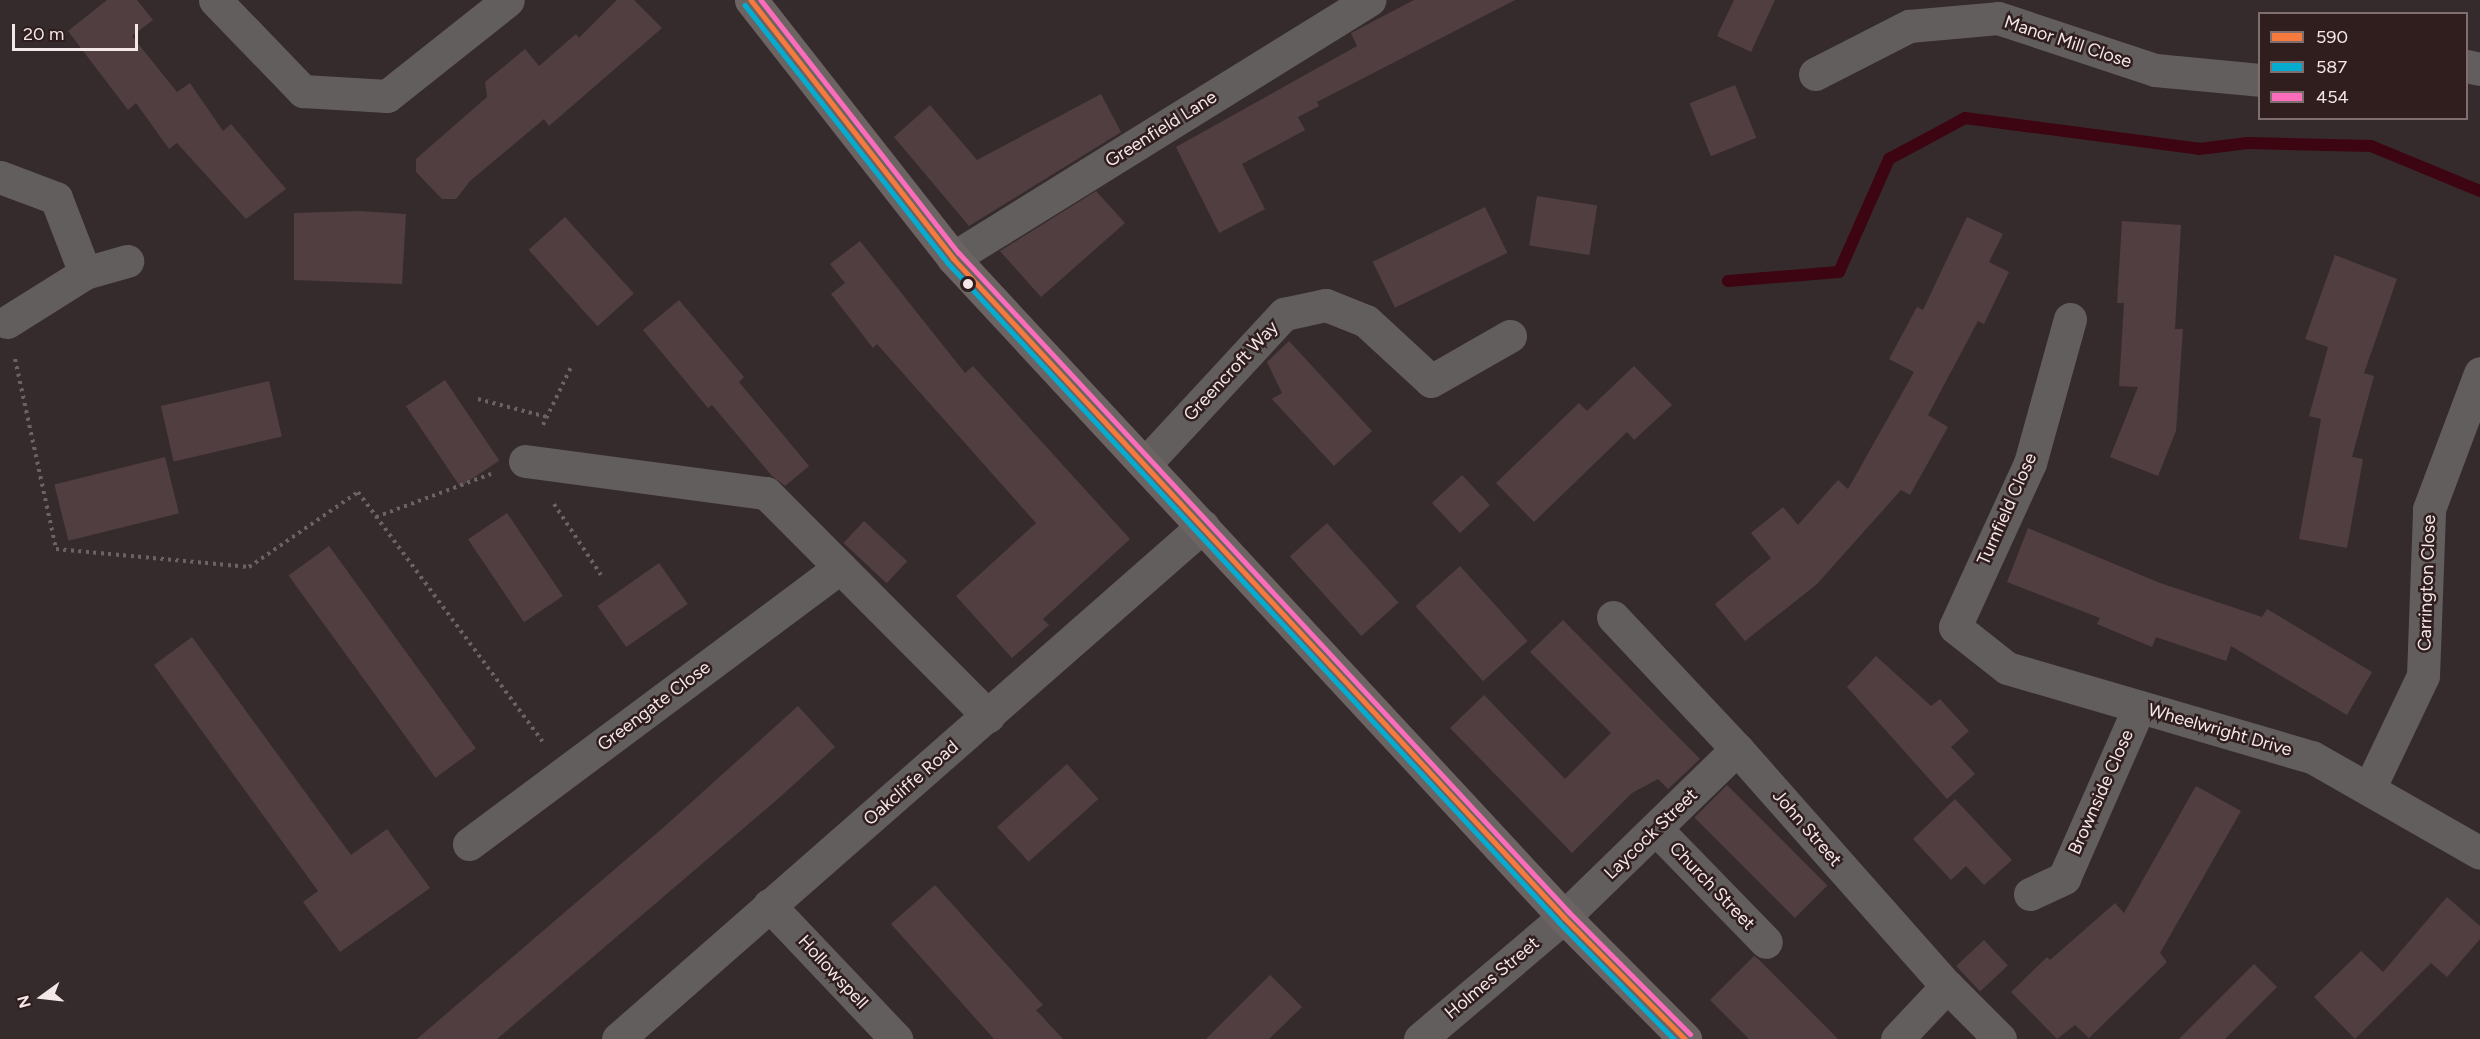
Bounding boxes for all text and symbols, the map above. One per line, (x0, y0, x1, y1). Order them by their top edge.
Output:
street label: Manor Mill Close (2002, 11, 2134, 73)
scale bar (15, 12, 141, 50)
legend (2258, 12, 2468, 120)
text: 20 m (23, 23, 64, 45)
text: 590 (2316, 26, 2348, 48)
text: 587 (2316, 56, 2347, 78)
street label: Greenfield Lane (1101, 86, 1221, 172)
text: 454 (2316, 86, 2349, 108)
unlabelled marker (962, 278, 974, 290)
street label: Greencroft Way (1179, 317, 1283, 425)
street label: Turnfield Close (1973, 450, 2041, 568)
street label: Carrington Close (2414, 514, 2440, 652)
street label: Greengate Close (593, 657, 715, 755)
street label: Wheelwright Drive (2146, 699, 2294, 761)
street label: Brownside Close (2064, 726, 2138, 858)
street label: Oakcliffe Road (859, 736, 963, 830)
street label: Laycock Street (1600, 784, 1702, 884)
street label: John Street (1768, 785, 1846, 871)
street label: Church Street (1665, 838, 1759, 934)
street label: Hollowspell (793, 931, 873, 1013)
street label: Holmes Street (1441, 932, 1543, 1024)
north arrow (12, 967, 72, 1027)
text: N (13, 993, 35, 1010)

